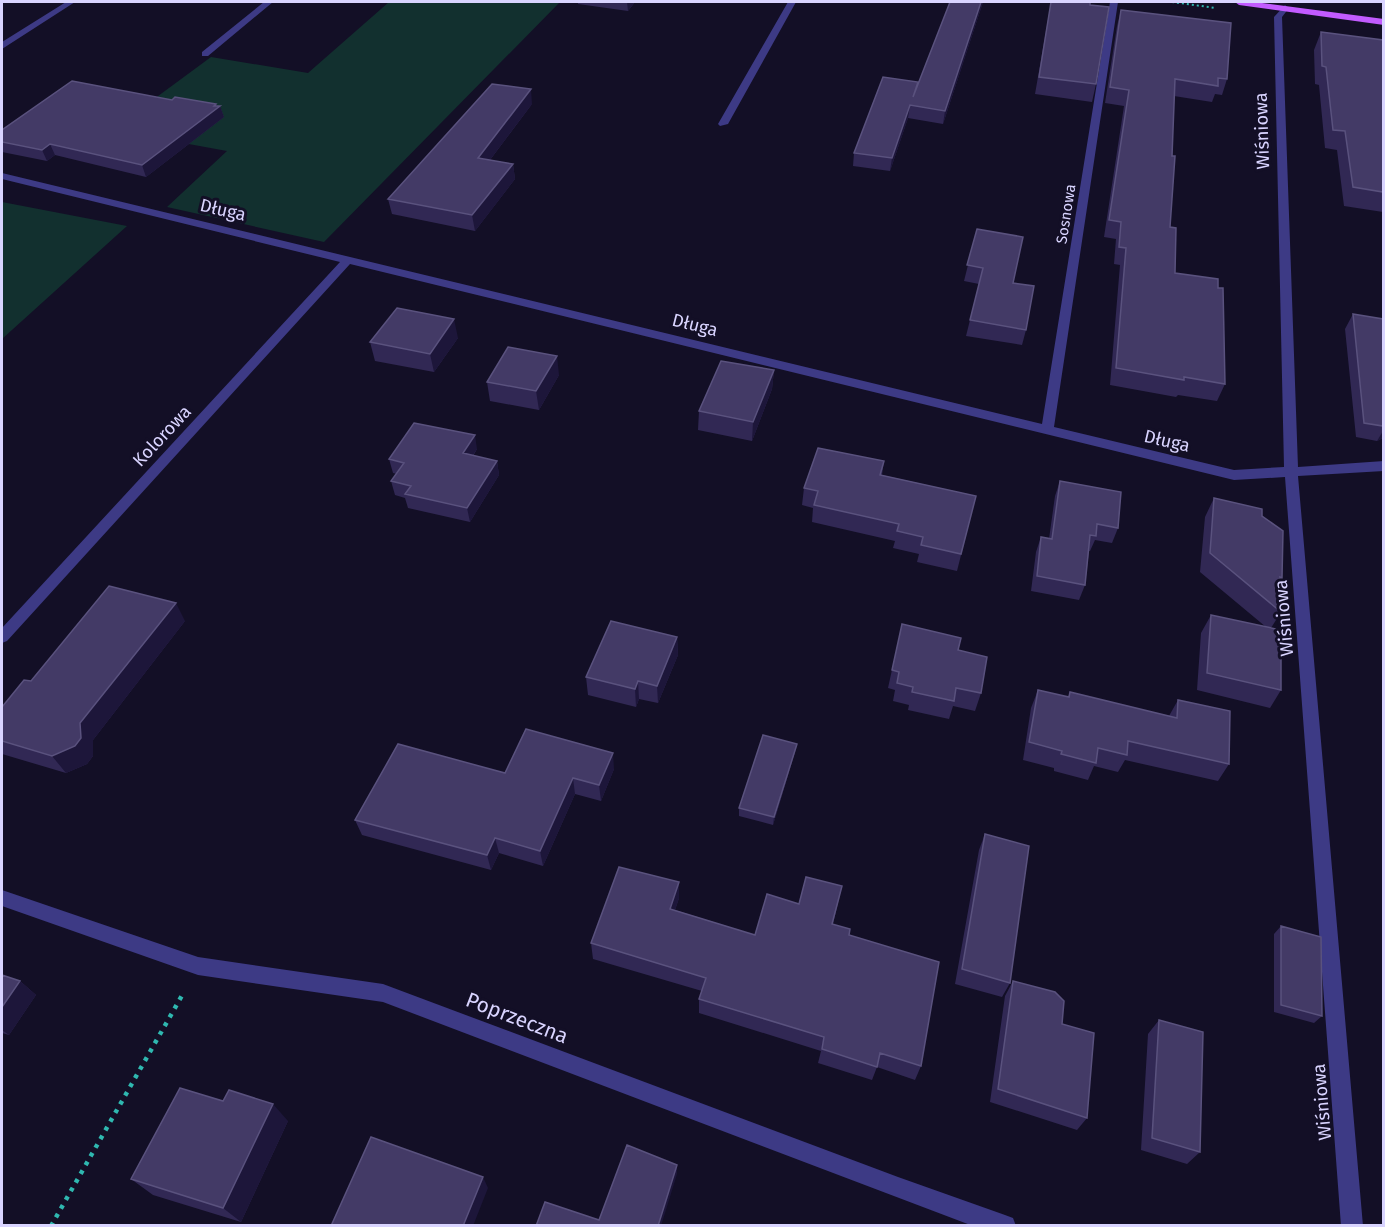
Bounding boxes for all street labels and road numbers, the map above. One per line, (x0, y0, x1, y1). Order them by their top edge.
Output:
street label: Wiśniowa (1250, 92, 1274, 170)
street label: Sosnowa (1052, 183, 1080, 245)
street label: Długa (198, 194, 248, 226)
street label: Długa (670, 309, 720, 341)
street label: Kolorowa (128, 401, 196, 471)
street label: Długa (1142, 425, 1192, 457)
street label: Wiśniowa (1270, 579, 1298, 657)
street label: Poprzeczna (462, 987, 572, 1049)
street label: Wiśniowa (1308, 1063, 1336, 1141)

